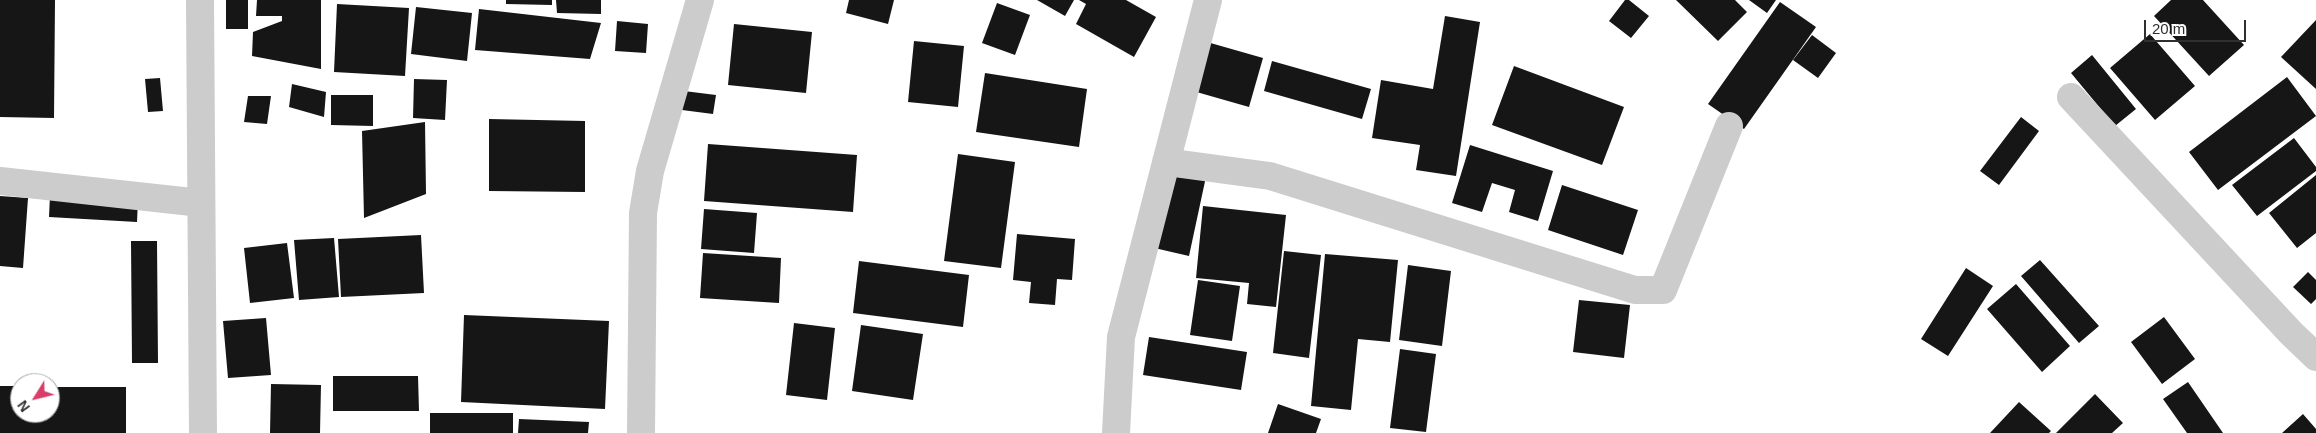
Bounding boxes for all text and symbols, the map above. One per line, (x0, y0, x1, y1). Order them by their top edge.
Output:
scale bar (2146, 10, 2248, 42)
text: 20 m (2152, 20, 2185, 37)
north arrow (10, 373, 60, 423)
text: N (14, 397, 33, 415)

